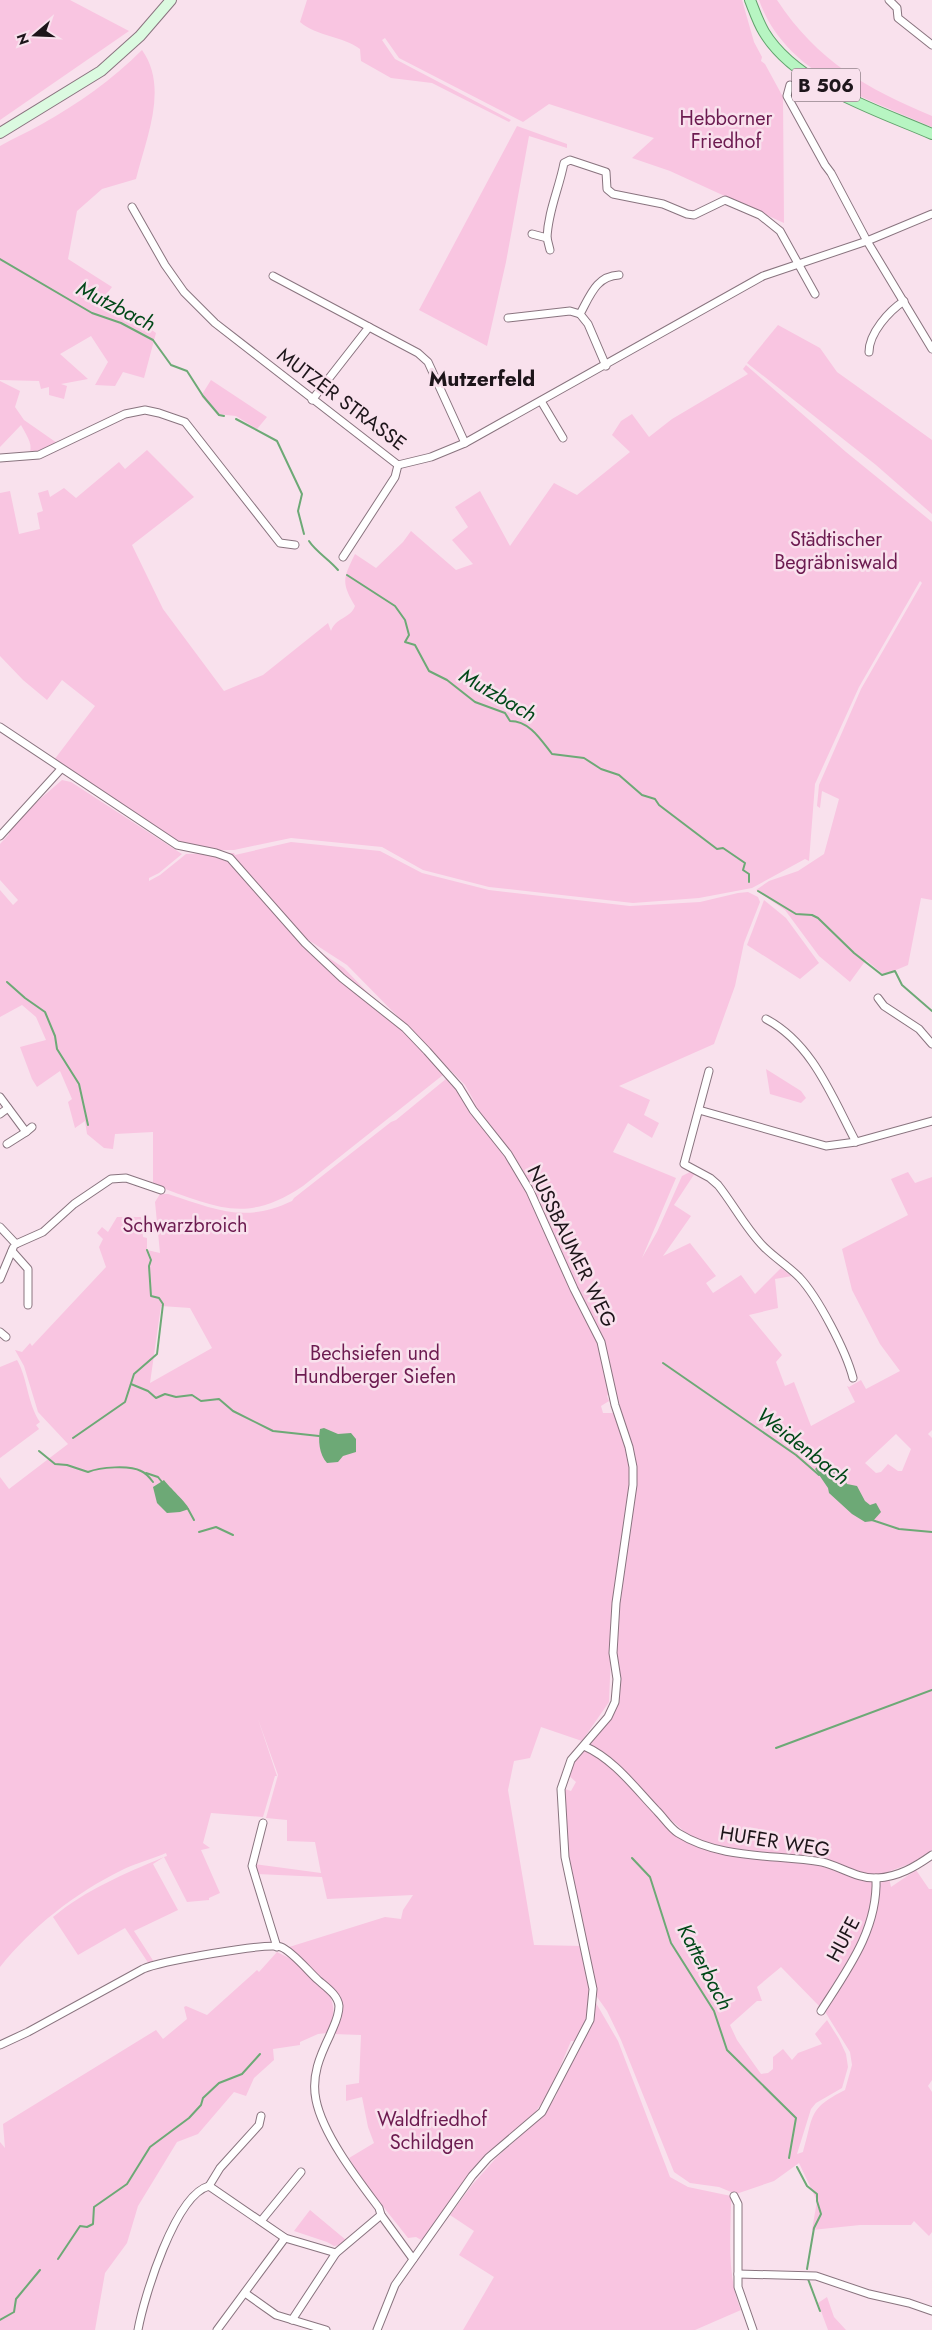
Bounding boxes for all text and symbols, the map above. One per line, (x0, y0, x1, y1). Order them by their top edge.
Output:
north arrow (10, 10, 60, 60)
text: N (11, 31, 34, 48)
road number: B 506 (792, 68, 860, 102)
park label: Hebborner Friedhof (680, 104, 773, 156)
water label: Mutzbach (71, 273, 161, 339)
street label: MUTZER STRASSE (271, 341, 412, 458)
district label: Mutzerfeld (429, 364, 535, 394)
park label: Städtischer Begräbniswald (774, 525, 898, 577)
water label: Mutzbach (454, 661, 542, 729)
street label: NUSSBAUMER WEG (520, 1160, 623, 1332)
park label: Schwarzbroich (123, 1211, 247, 1240)
park label: Bechsiefen und Hundberger Siefen (294, 1339, 456, 1391)
water label: Weidenbach (750, 1400, 856, 1492)
street label: HUFER WEG (718, 1818, 832, 1865)
street label: HUFE (819, 1911, 867, 1967)
water label: Katterbach (670, 1918, 740, 2016)
park label: Waldfriedhof Schildgen (377, 2105, 488, 2157)

